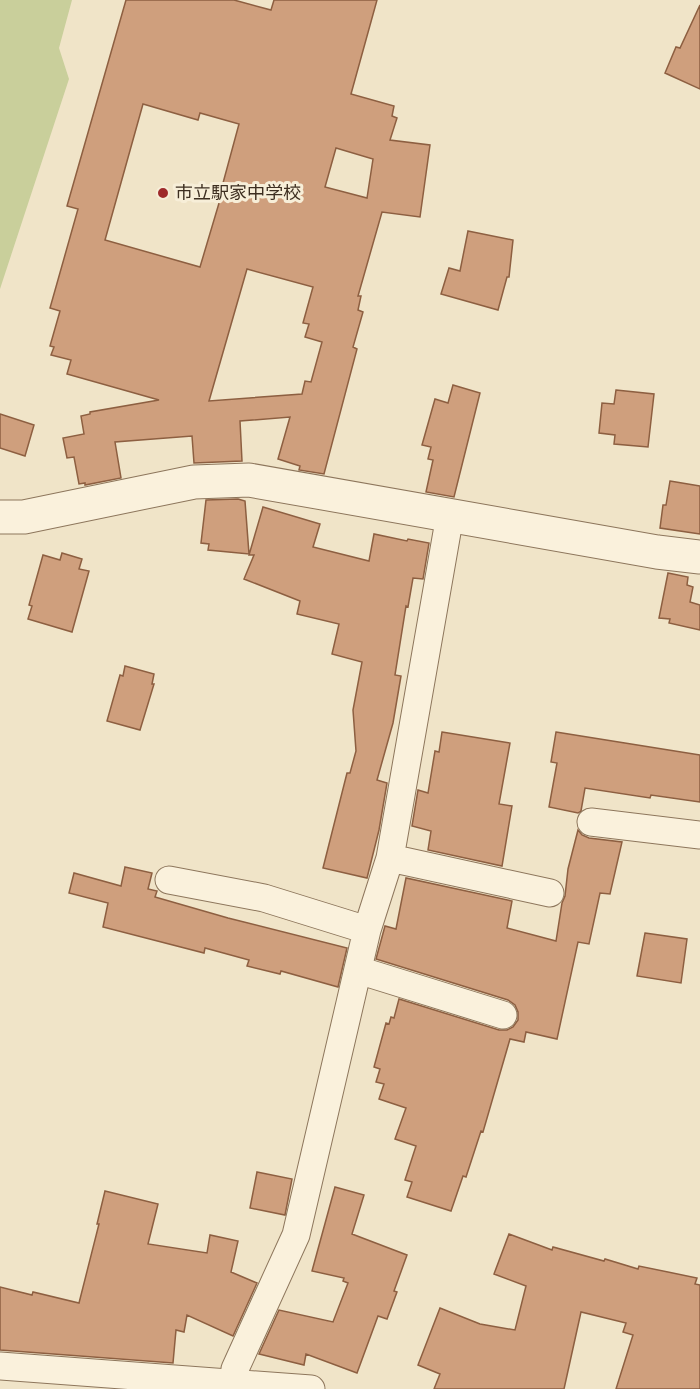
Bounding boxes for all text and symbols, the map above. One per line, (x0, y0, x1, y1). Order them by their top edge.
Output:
place label: 市立駅家中学校 (175, 182, 301, 204)
marker: 市立駅家中学校 (156, 186, 170, 200)

